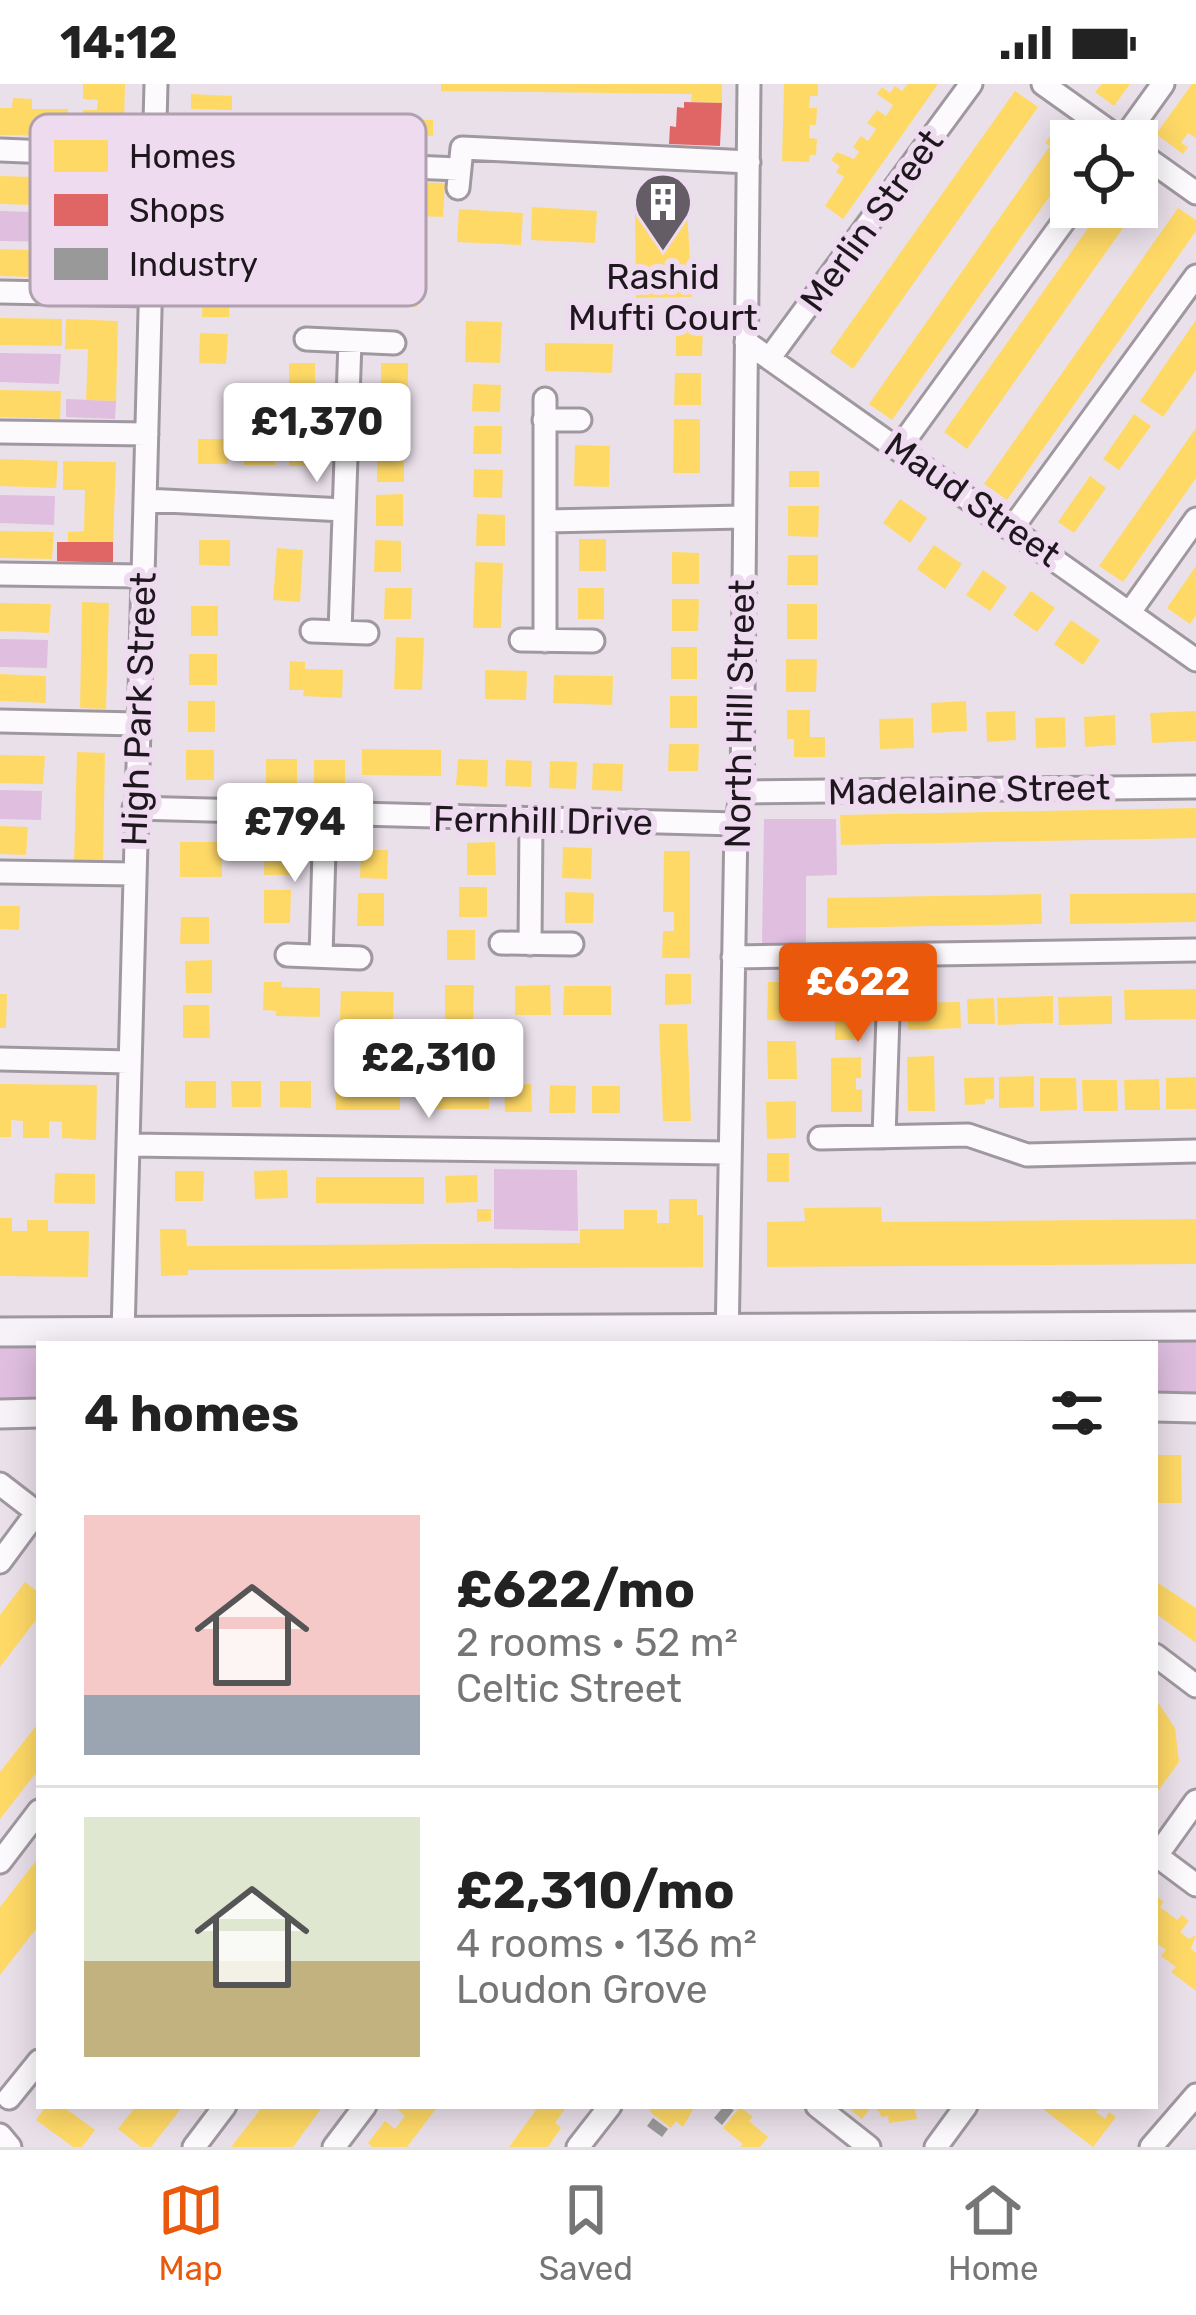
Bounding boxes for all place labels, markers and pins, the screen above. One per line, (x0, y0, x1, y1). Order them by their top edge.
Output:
building icon: Rashid Mufti Court (632, 171, 694, 253)
place label: Rashid Mufti Court (568, 255, 758, 339)
pin: £1,370 (219, 383, 415, 485)
pin: £794 (224, 783, 366, 885)
pin: £622 (787, 943, 929, 1045)
pin: £2,310 (331, 1019, 527, 1121)

